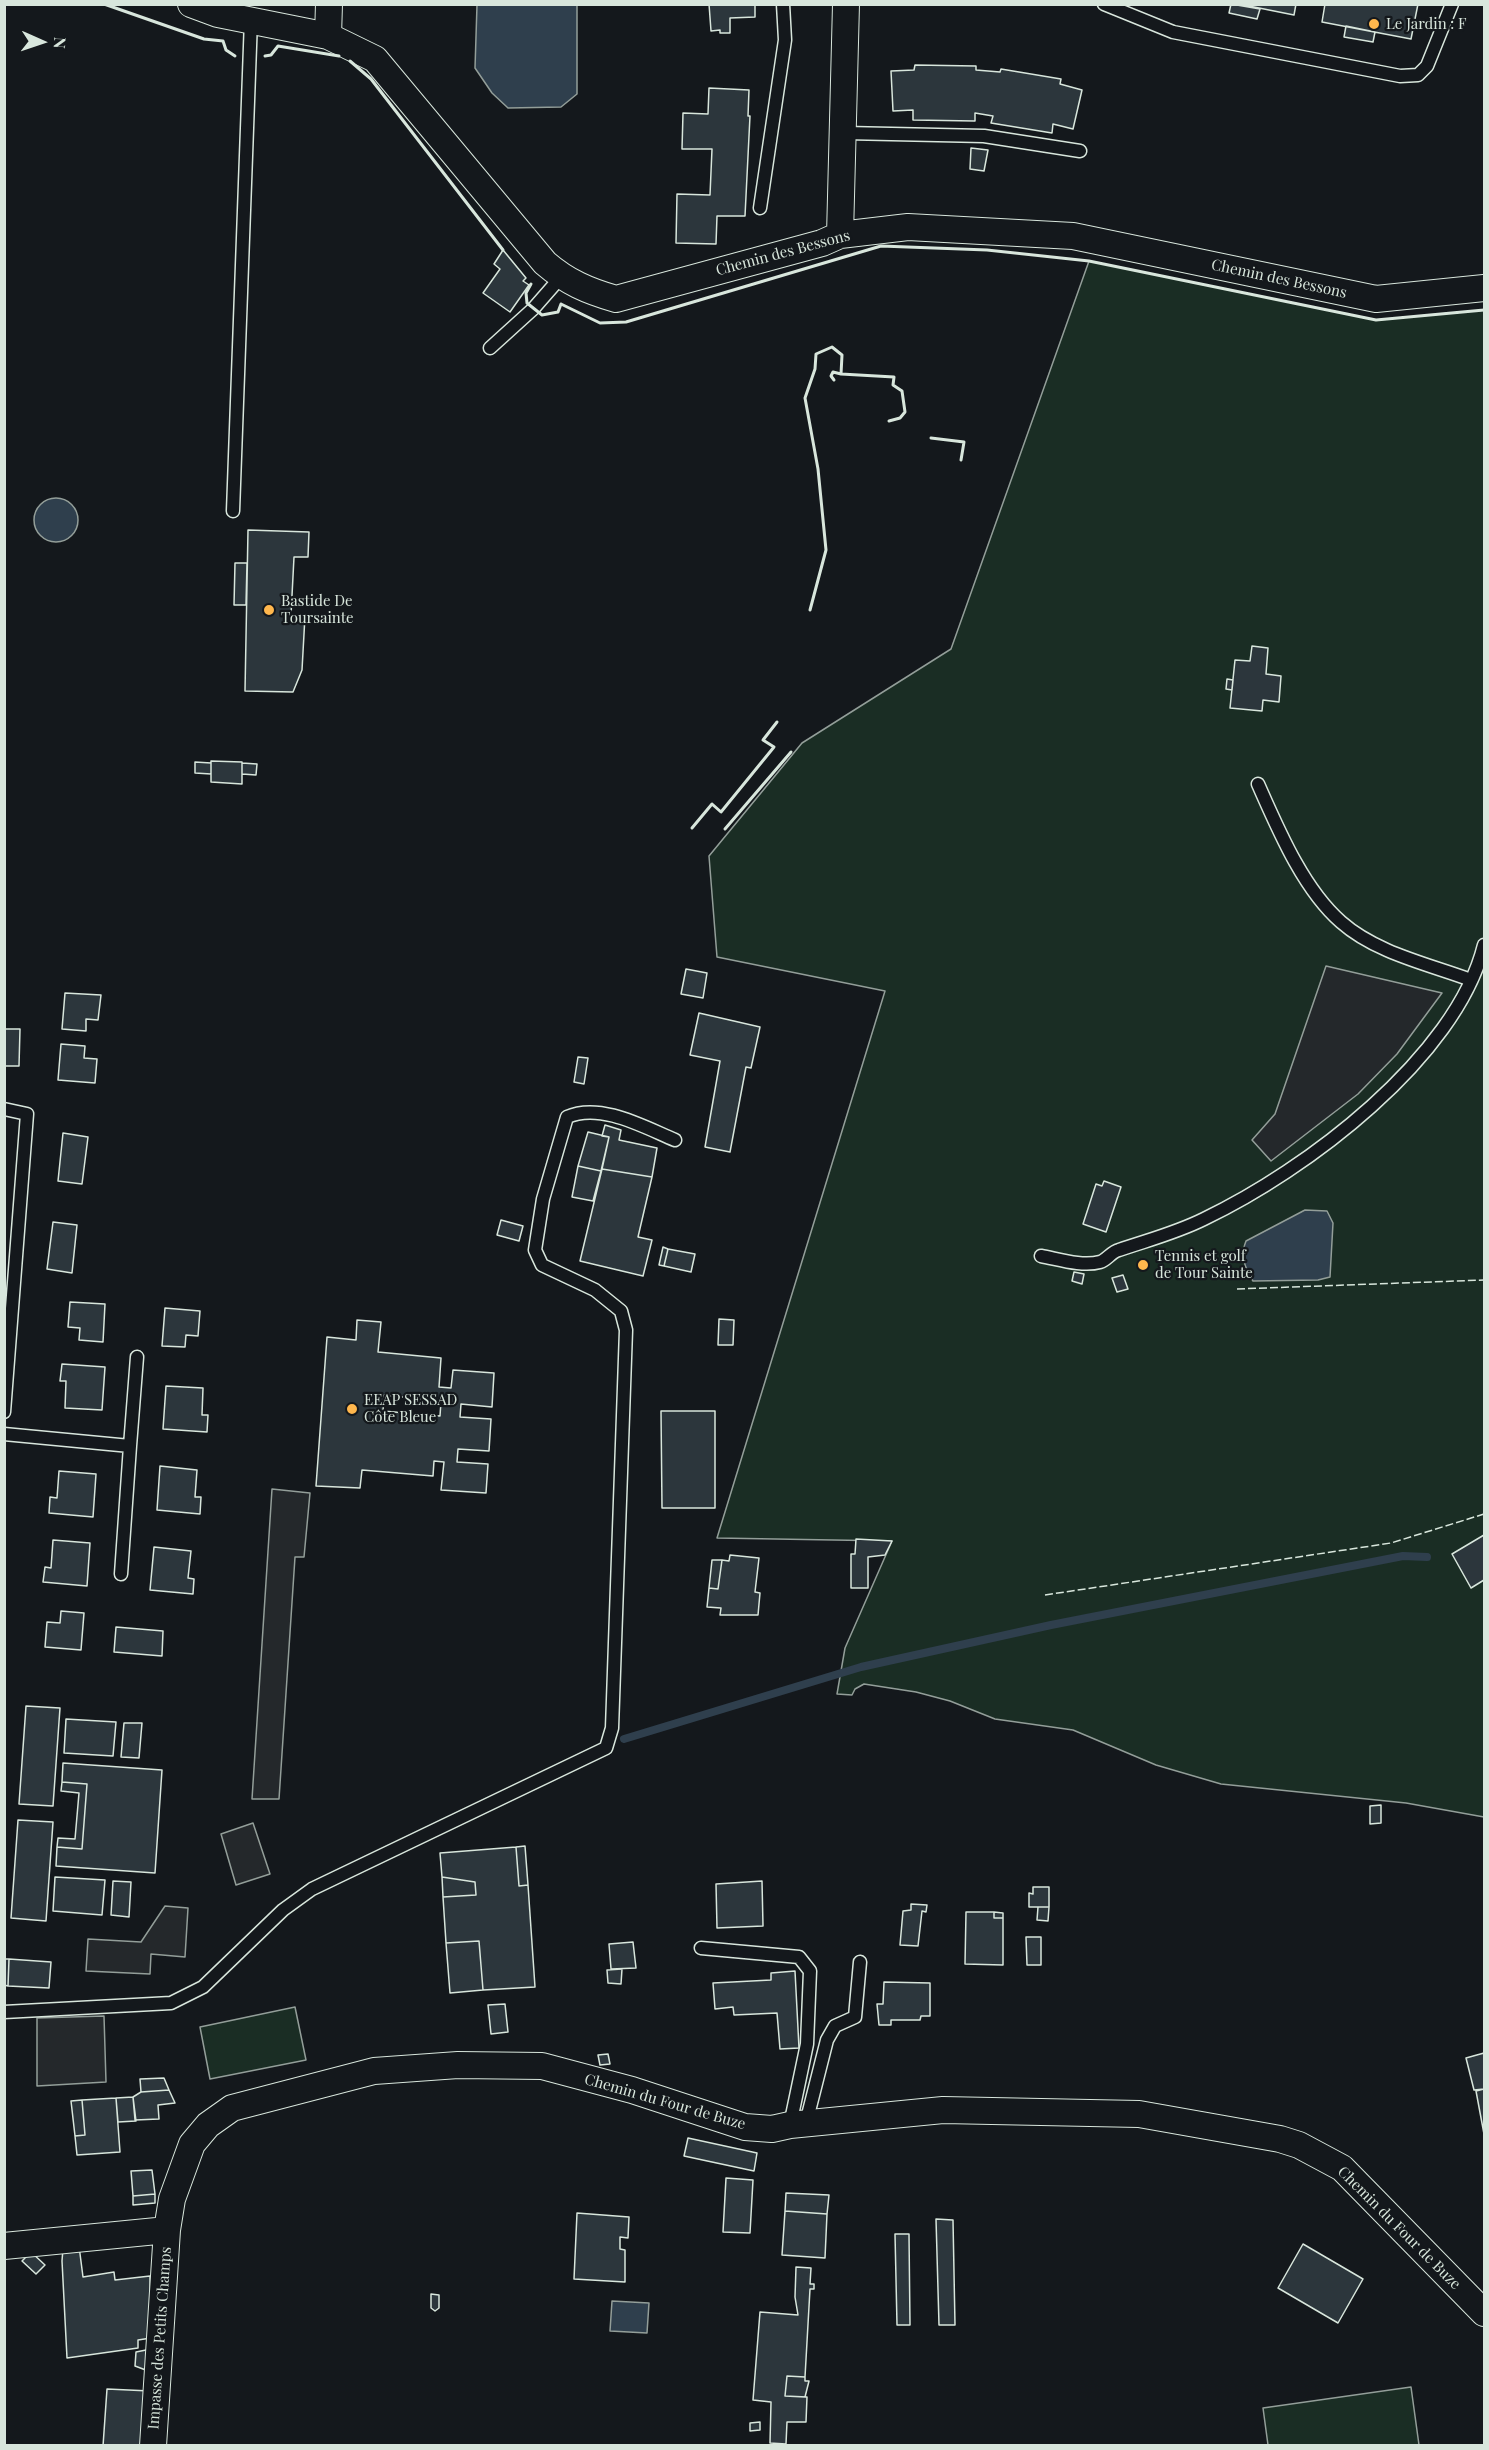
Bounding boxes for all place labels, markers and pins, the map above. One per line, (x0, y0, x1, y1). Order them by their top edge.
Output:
place label: Le Jardin : F (1386, 15, 1467, 33)
marker: Le Jardin : F (1367, 17, 1381, 31)
place label: Bastide De Toursainte (281, 592, 354, 627)
marker: Bastide De Toursainte (262, 603, 276, 617)
place label: Tennis et golf de Tour Sainte (1155, 1247, 1253, 1282)
marker: Tennis et golf de Tour Sainte (1136, 1258, 1150, 1272)
place label: EEAP SESSAD Côte Bleue (364, 1391, 457, 1426)
marker: EEAP SESSAD Côte Bleue (345, 1402, 359, 1416)

